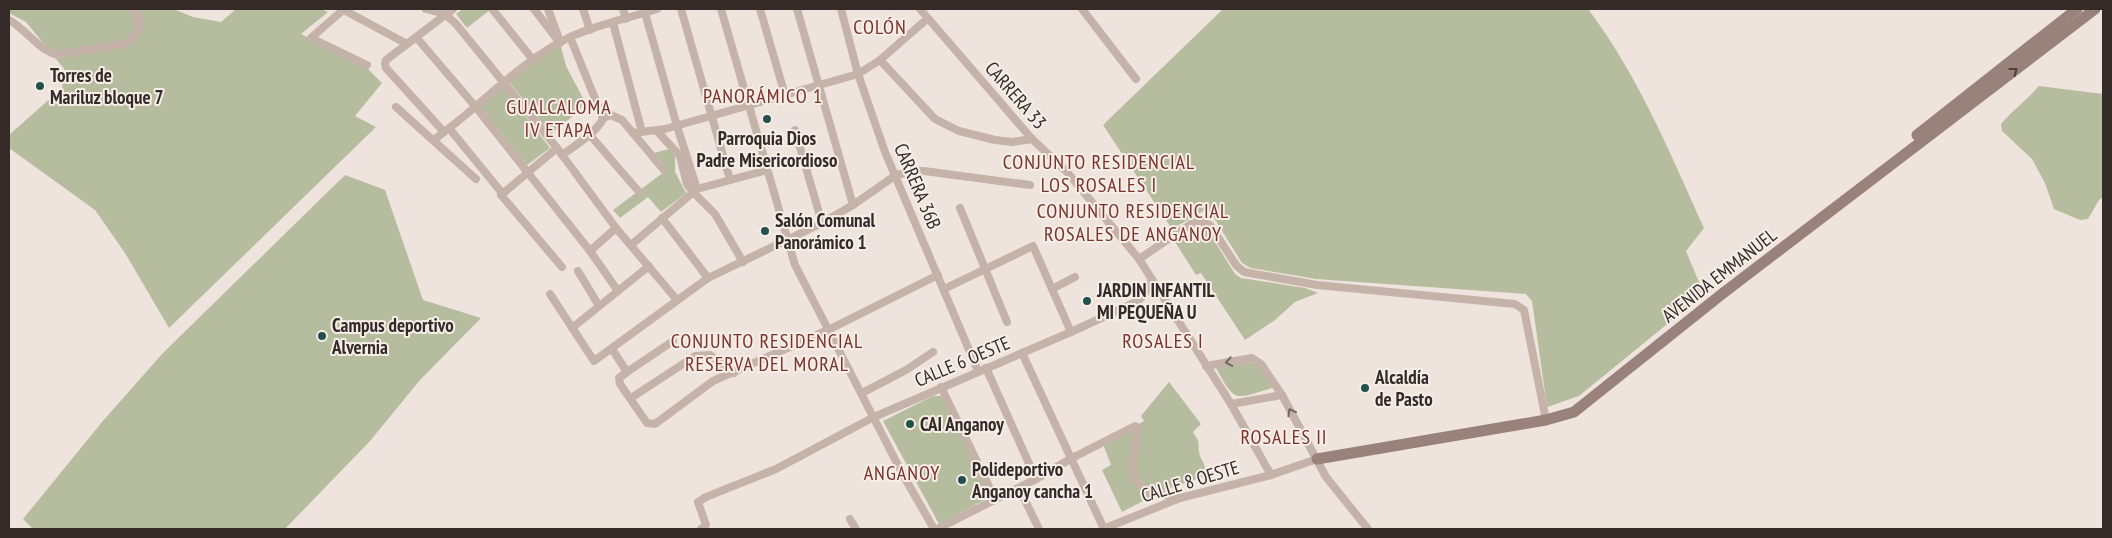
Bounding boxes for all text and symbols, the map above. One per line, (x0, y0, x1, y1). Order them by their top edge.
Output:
district label: COLÓN (853, 14, 907, 40)
street label: CARRERA 33 (980, 56, 1052, 134)
place label: Torres de Mariluz bloque 7 (50, 63, 164, 109)
one-way arrow (2008, 68, 2017, 76)
marker: Torres de Mariluz bloque 7 (34, 80, 46, 92)
district label: PANORÁMICO 1 (703, 83, 823, 109)
district label: GUALCALOMA IV ETAPA (506, 94, 612, 143)
marker: Parroquia Dios Padre Misericordioso (761, 113, 773, 125)
place label: Parroquia Dios Padre Misericordioso (697, 126, 837, 172)
street label: CARRERA 36B (889, 140, 947, 232)
district label: CONJUNTO RESIDENCIAL LOS ROSALES I (1003, 149, 1195, 198)
district label: CONJUNTO RESIDENCIAL ROSALES DE ANGANOY (1037, 198, 1229, 247)
place label: Salón Comunal Panorámico 1 (775, 208, 875, 254)
street label: AVENIDA EMMANUEL (1657, 223, 1781, 327)
marker: Salón Comunal Panorámico 1 (759, 225, 771, 237)
place label: JARDIN INFANTIL MI PEQUEÑA U (1096, 278, 1215, 324)
marker: JARDIN INFANTIL MI PEQUEÑA U (1081, 295, 1093, 307)
place label: Campus deportivo Alvernia (331, 313, 454, 359)
district label: CONJUNTO RESIDENCIAL RESERVA DEL MORAL (671, 328, 863, 377)
district label: ROSALES I (1122, 328, 1204, 354)
marker: Campus deportivo Alvernia (316, 330, 328, 342)
street label: CALLE 6 OESTE (911, 330, 1013, 392)
one-way arrow (1225, 357, 1233, 367)
place label: Alcaldía de Pasto (1374, 365, 1433, 411)
marker: Alcaldía de Pasto (1359, 382, 1371, 394)
one-way arrow (1288, 408, 1298, 417)
place label: CAI Anganoy (920, 412, 1004, 436)
marker: CAI Anganoy (904, 418, 916, 430)
district label: ROSALES II (1240, 424, 1328, 450)
street label: CALLE 8 OESTE (1138, 455, 1242, 507)
place label: Polideportivo Anganoy cancha 1 (971, 457, 1093, 503)
district label: ANGANOY (864, 460, 940, 486)
marker: Polideportivo Anganoy cancha 1 (956, 474, 968, 486)

